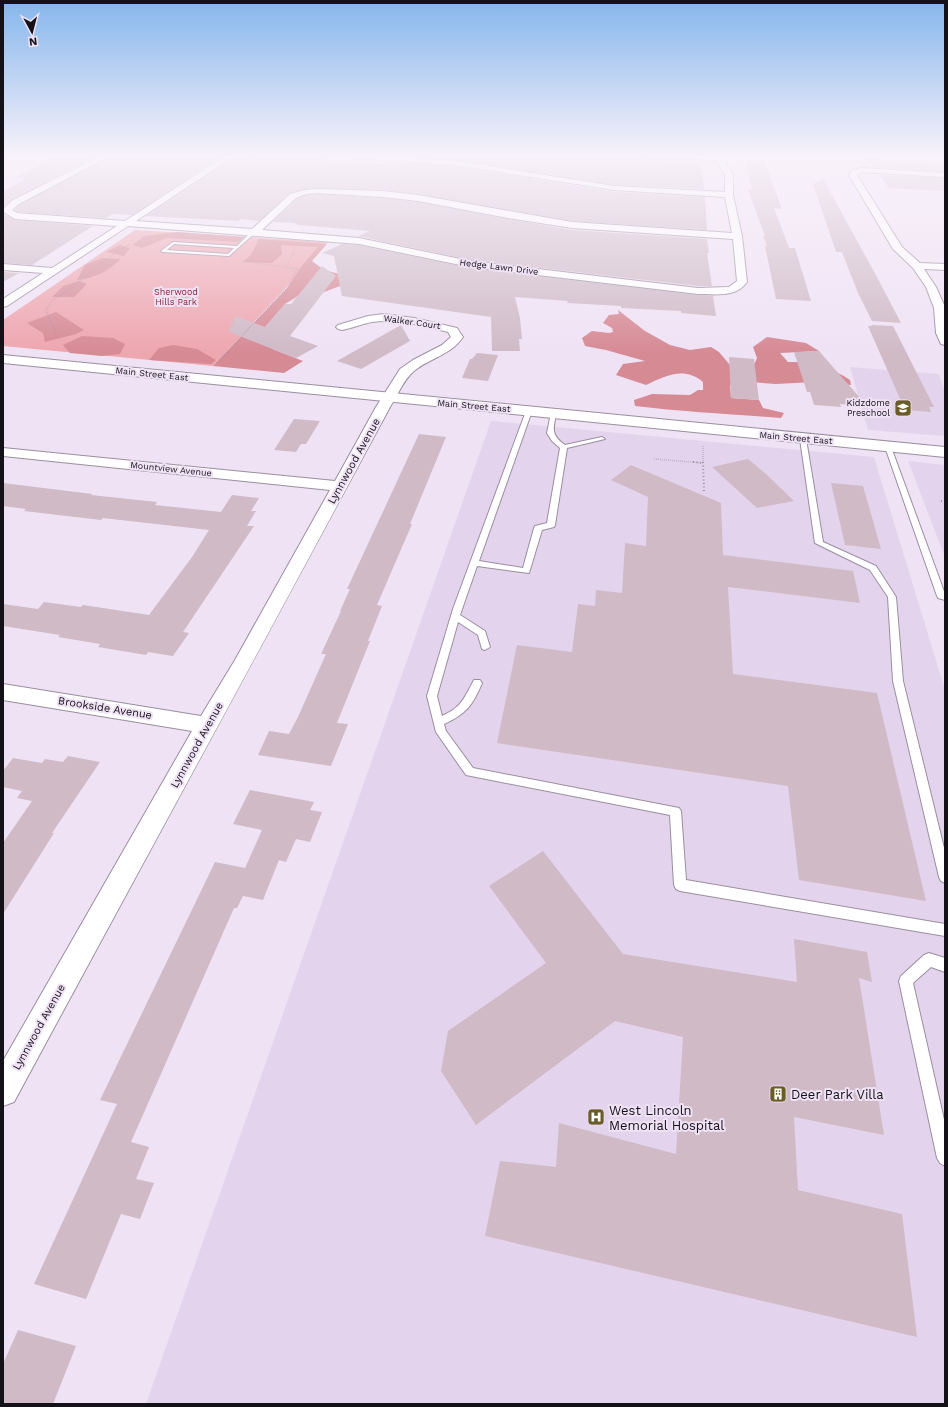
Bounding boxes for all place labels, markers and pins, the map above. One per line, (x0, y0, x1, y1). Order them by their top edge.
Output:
place label: Kidzdome Preschool (847, 398, 890, 418)
school or university icon: Kidzdome Preschool (893, 398, 913, 418)
building icon: Deer Park Villa (768, 1084, 788, 1104)
place label: Deer Park Villa (791, 1087, 884, 1102)
place label: West Lincoln Memorial Hospital (609, 1103, 724, 1133)
hospital icon: West Lincoln Memorial Hospital (586, 1107, 606, 1127)

